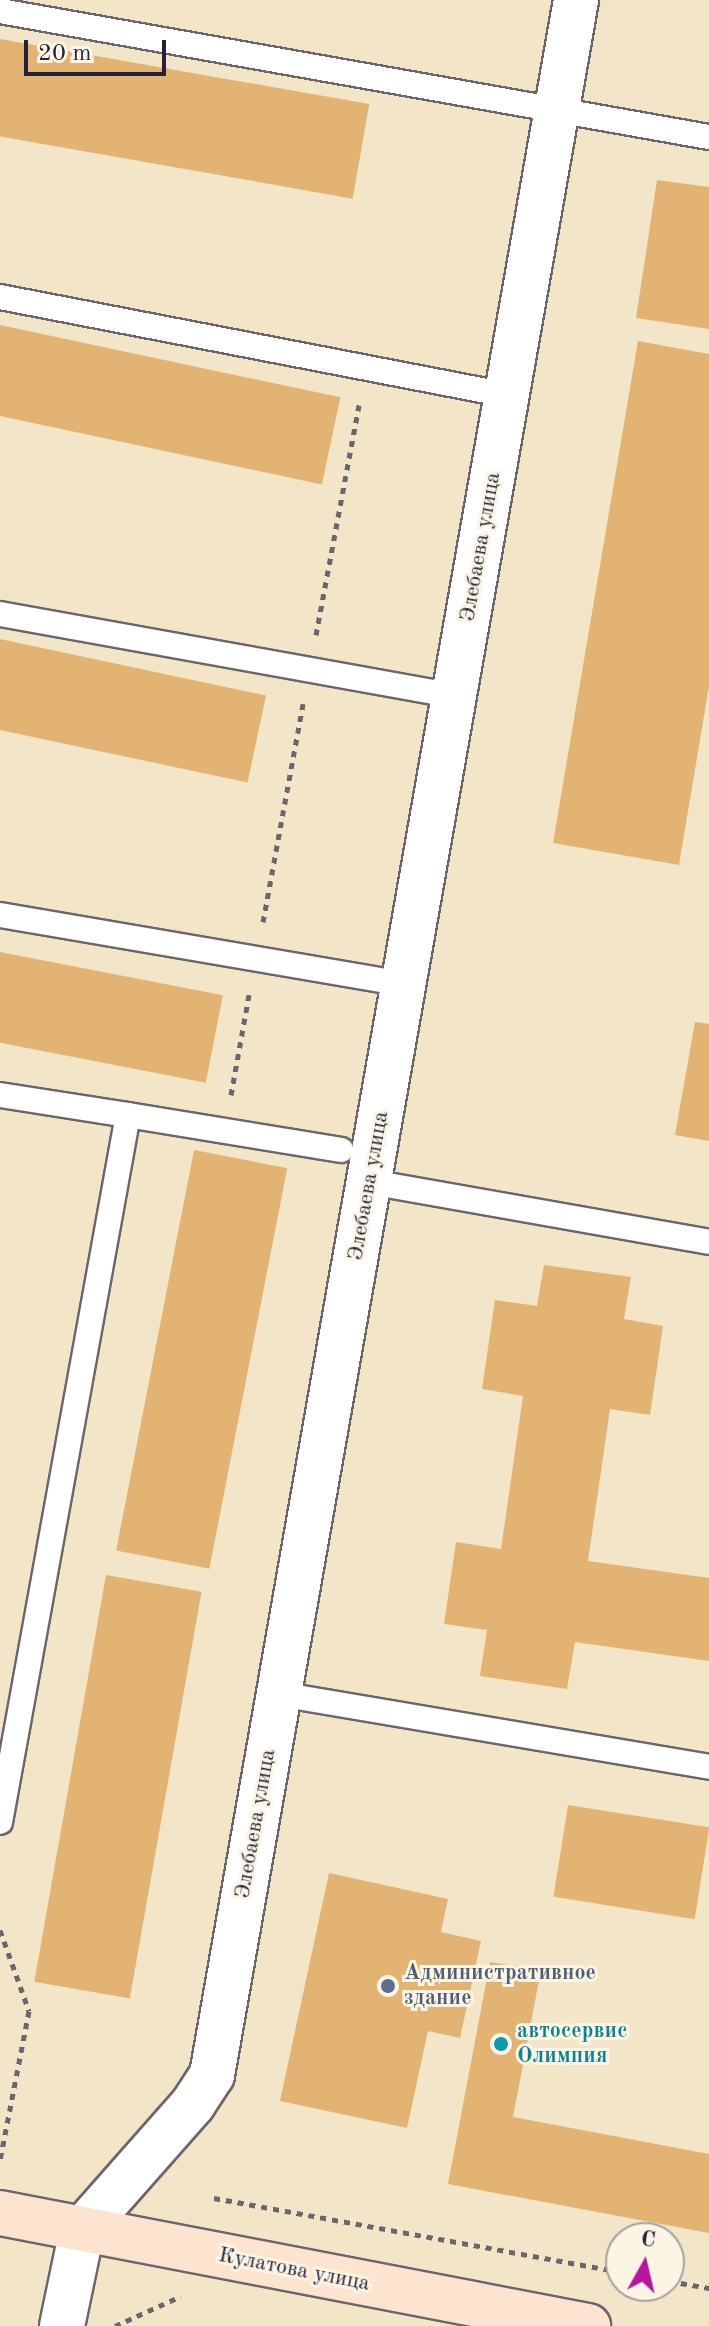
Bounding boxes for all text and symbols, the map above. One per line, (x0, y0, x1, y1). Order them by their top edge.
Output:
scale bar (28, 24, 170, 74)
text: 20 m (38, 42, 92, 66)
street label: Элебаева улица (455, 470, 507, 624)
street label: Элебаева улица (343, 1109, 395, 1263)
street label: Элебаева улица (230, 1747, 282, 1901)
place label: Административное здание (404, 1960, 596, 2012)
marker: Административное здание (379, 1977, 397, 1995)
place label: автосервис Олимпия (517, 2018, 627, 2070)
marker: автосервис Олимпия (492, 2035, 510, 2053)
north arrow (605, 2222, 685, 2302)
text: С (639, 2228, 657, 2252)
street label: Кулатова улица (216, 2242, 372, 2298)

